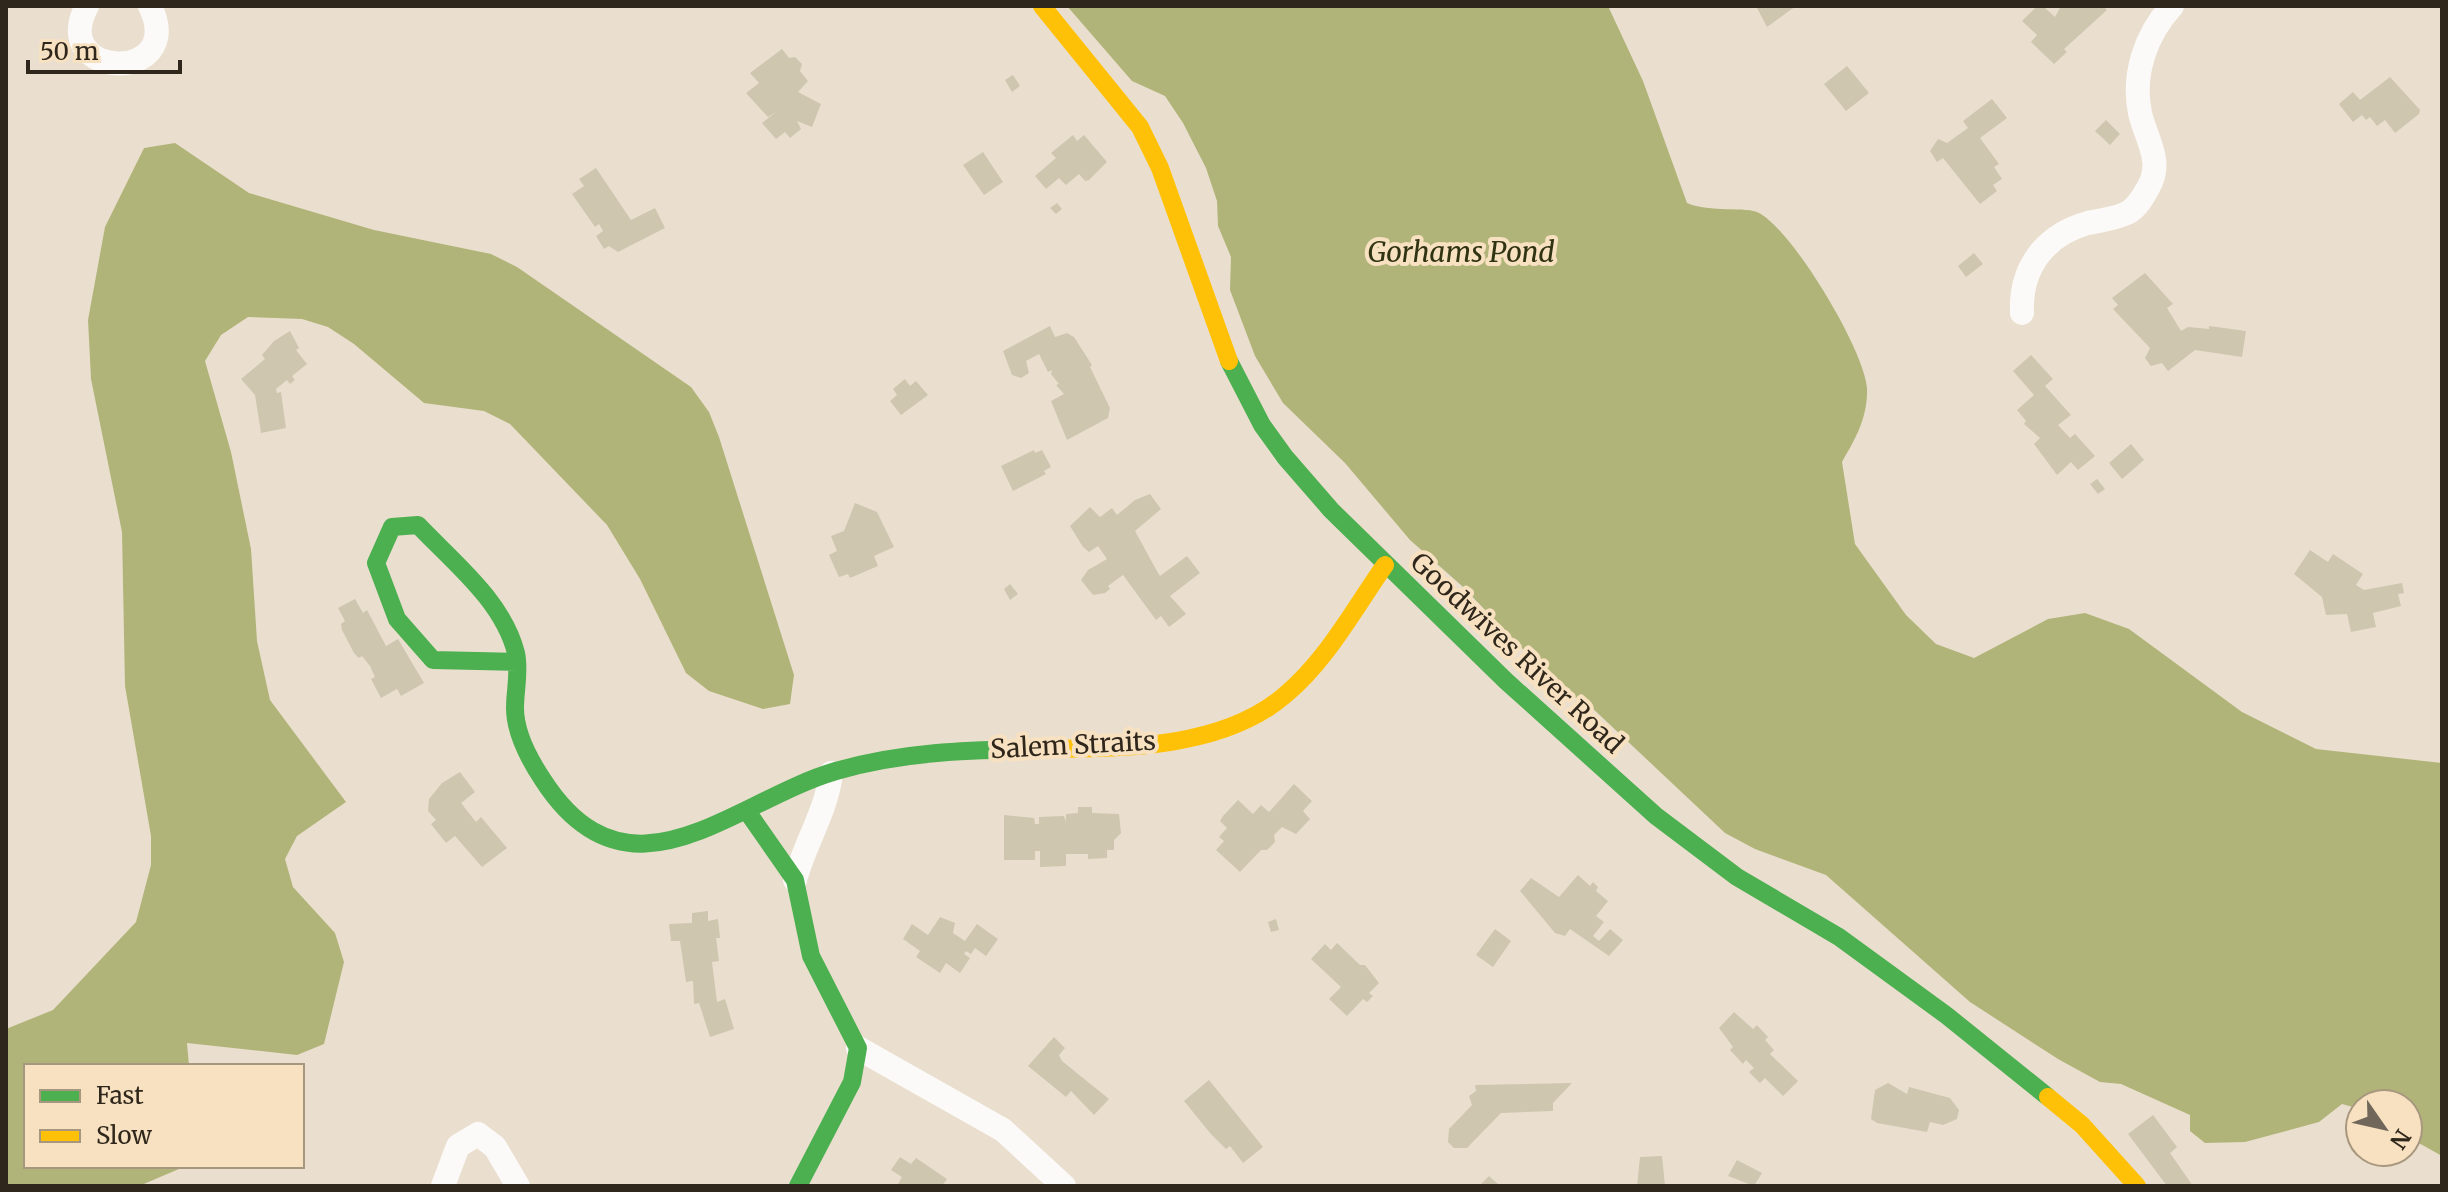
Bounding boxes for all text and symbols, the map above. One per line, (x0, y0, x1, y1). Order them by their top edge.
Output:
scale bar (28, 24, 180, 74)
text: 50 m (40, 36, 99, 67)
water label: Gorhams Pond (1367, 234, 1555, 270)
street label: Goodwives River Road (1404, 545, 1631, 760)
street label: Salem Straits (989, 724, 1157, 765)
legend (24, 1064, 304, 1168)
text: Fast (96, 1080, 144, 1111)
north arrow (2344, 1088, 2424, 1168)
text: Slow (96, 1120, 152, 1151)
text: N (2384, 1124, 2417, 1155)

